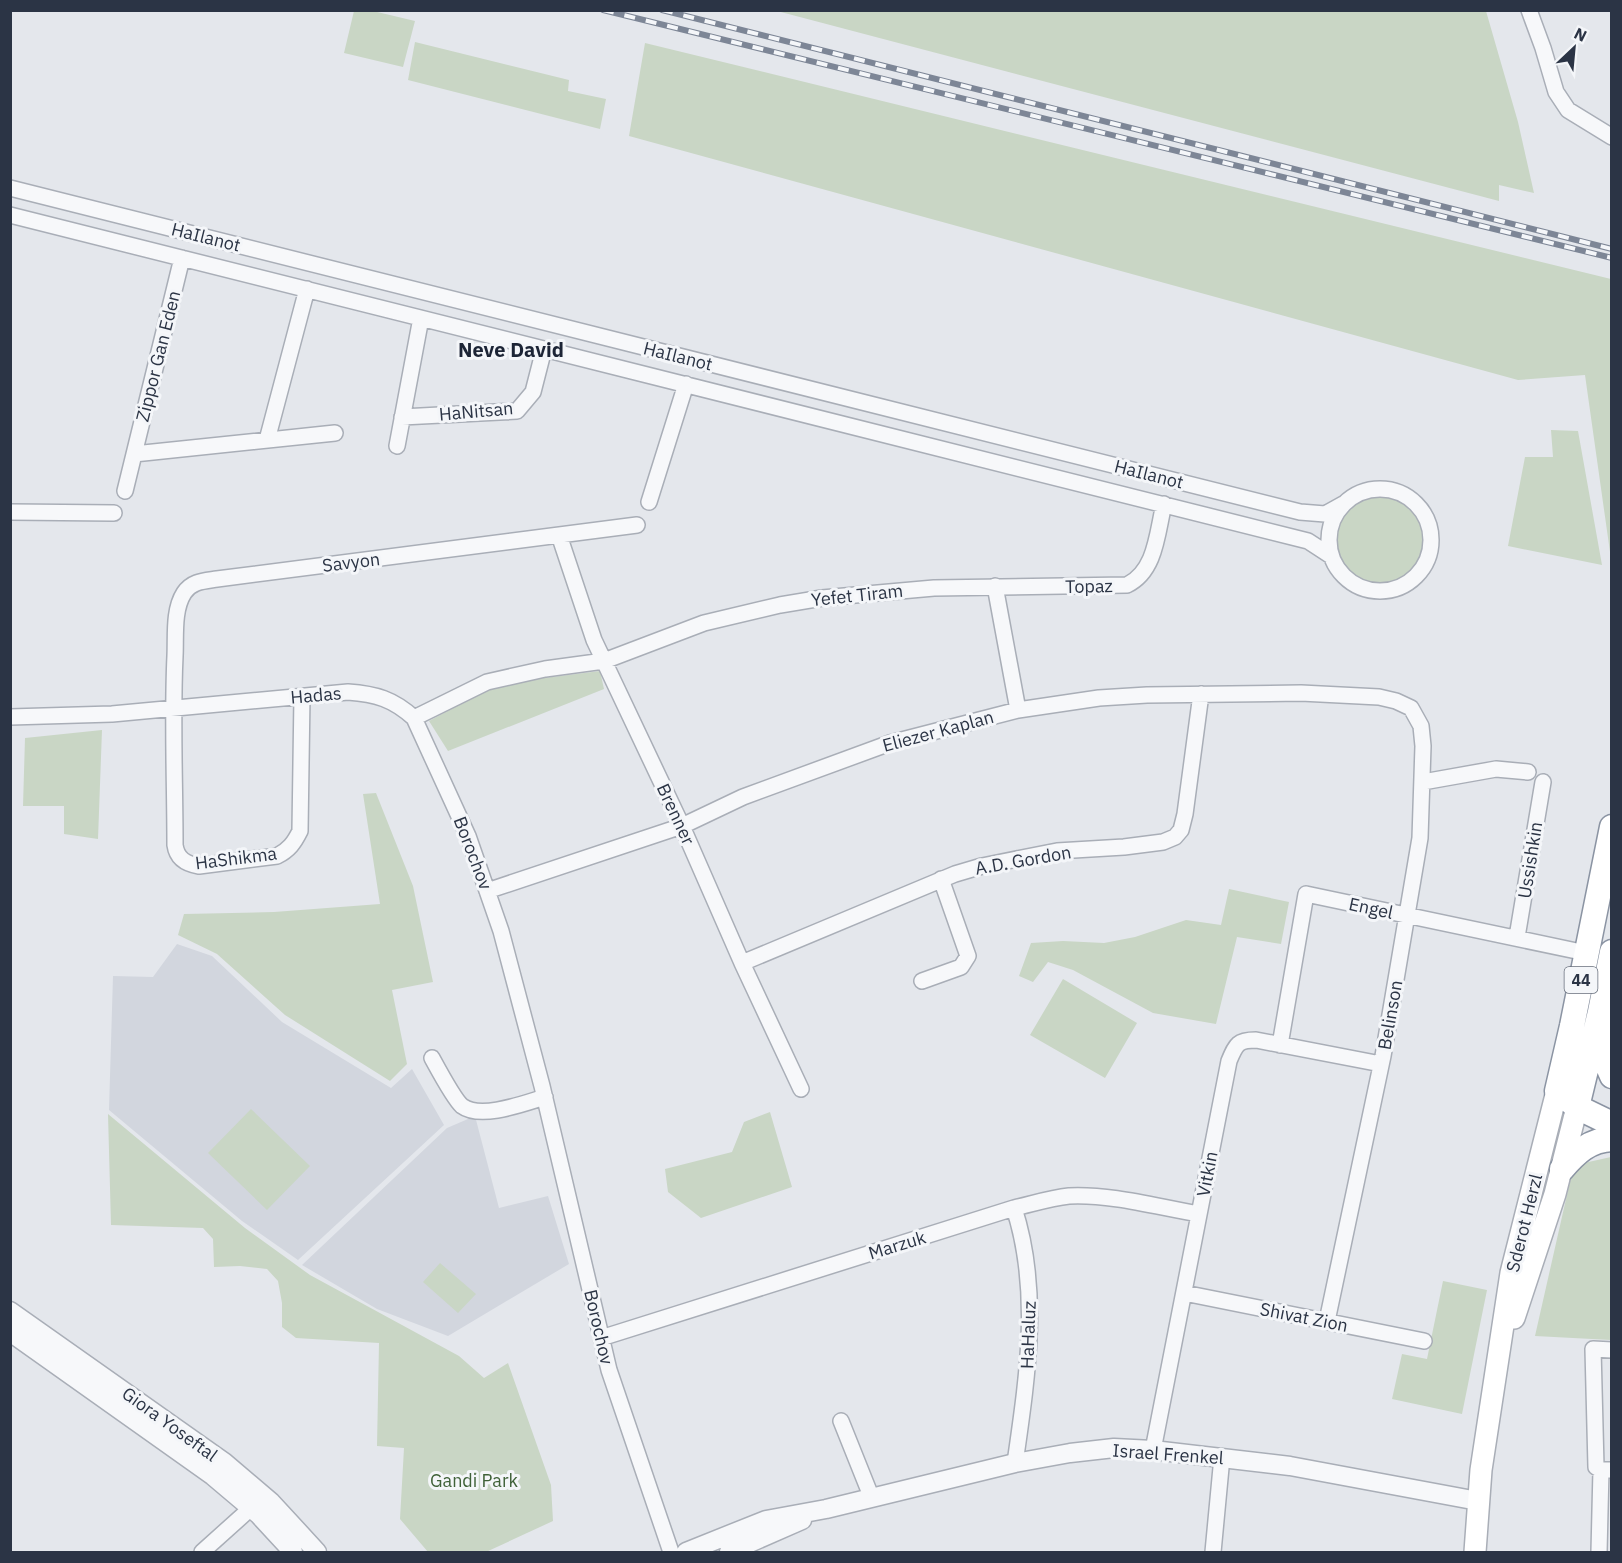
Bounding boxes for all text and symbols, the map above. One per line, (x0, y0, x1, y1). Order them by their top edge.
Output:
north arrow (1544, 18, 1604, 78)
text: N (1571, 23, 1590, 46)
street label: HaIlanot (169, 217, 243, 257)
street label: Zippor Gan Eden (131, 288, 185, 424)
district label: Neve David (458, 336, 564, 363)
street label: HaIlanot (641, 336, 715, 376)
street label: HaNitsan (438, 396, 514, 426)
street label: HaIlanot (1112, 454, 1186, 494)
street label: Savyon (321, 547, 381, 577)
street label: Topaz (1065, 574, 1113, 598)
street label: Yefet Tiram (810, 579, 904, 611)
street label: Hadas (290, 681, 342, 709)
street label: Eliezer Kaplan (880, 705, 996, 757)
street label: Brenner (652, 780, 700, 849)
street label: Borochov (449, 813, 497, 893)
street label: Ussishkin (1513, 820, 1547, 900)
street label: A.D. Gordon (973, 840, 1073, 880)
street label: HaShikma (194, 842, 279, 874)
street label: Engel (1347, 892, 1395, 924)
road number: 44 (1564, 967, 1598, 993)
street label: Belinson (1373, 978, 1407, 1052)
street label: Vitkin (1191, 1149, 1223, 1199)
street label: Sderot Herzl (1501, 1171, 1547, 1274)
street label: Marzuk (865, 1225, 929, 1265)
street label: Borochov (579, 1287, 619, 1367)
street label: Shivat Zion (1258, 1297, 1350, 1337)
street label: HaHaluz (1015, 1301, 1041, 1369)
street label: Giora Yoseftal (118, 1382, 222, 1466)
street label: Israel Frenkel (1112, 1439, 1224, 1469)
park label: Gandi Park (430, 1469, 518, 1492)

